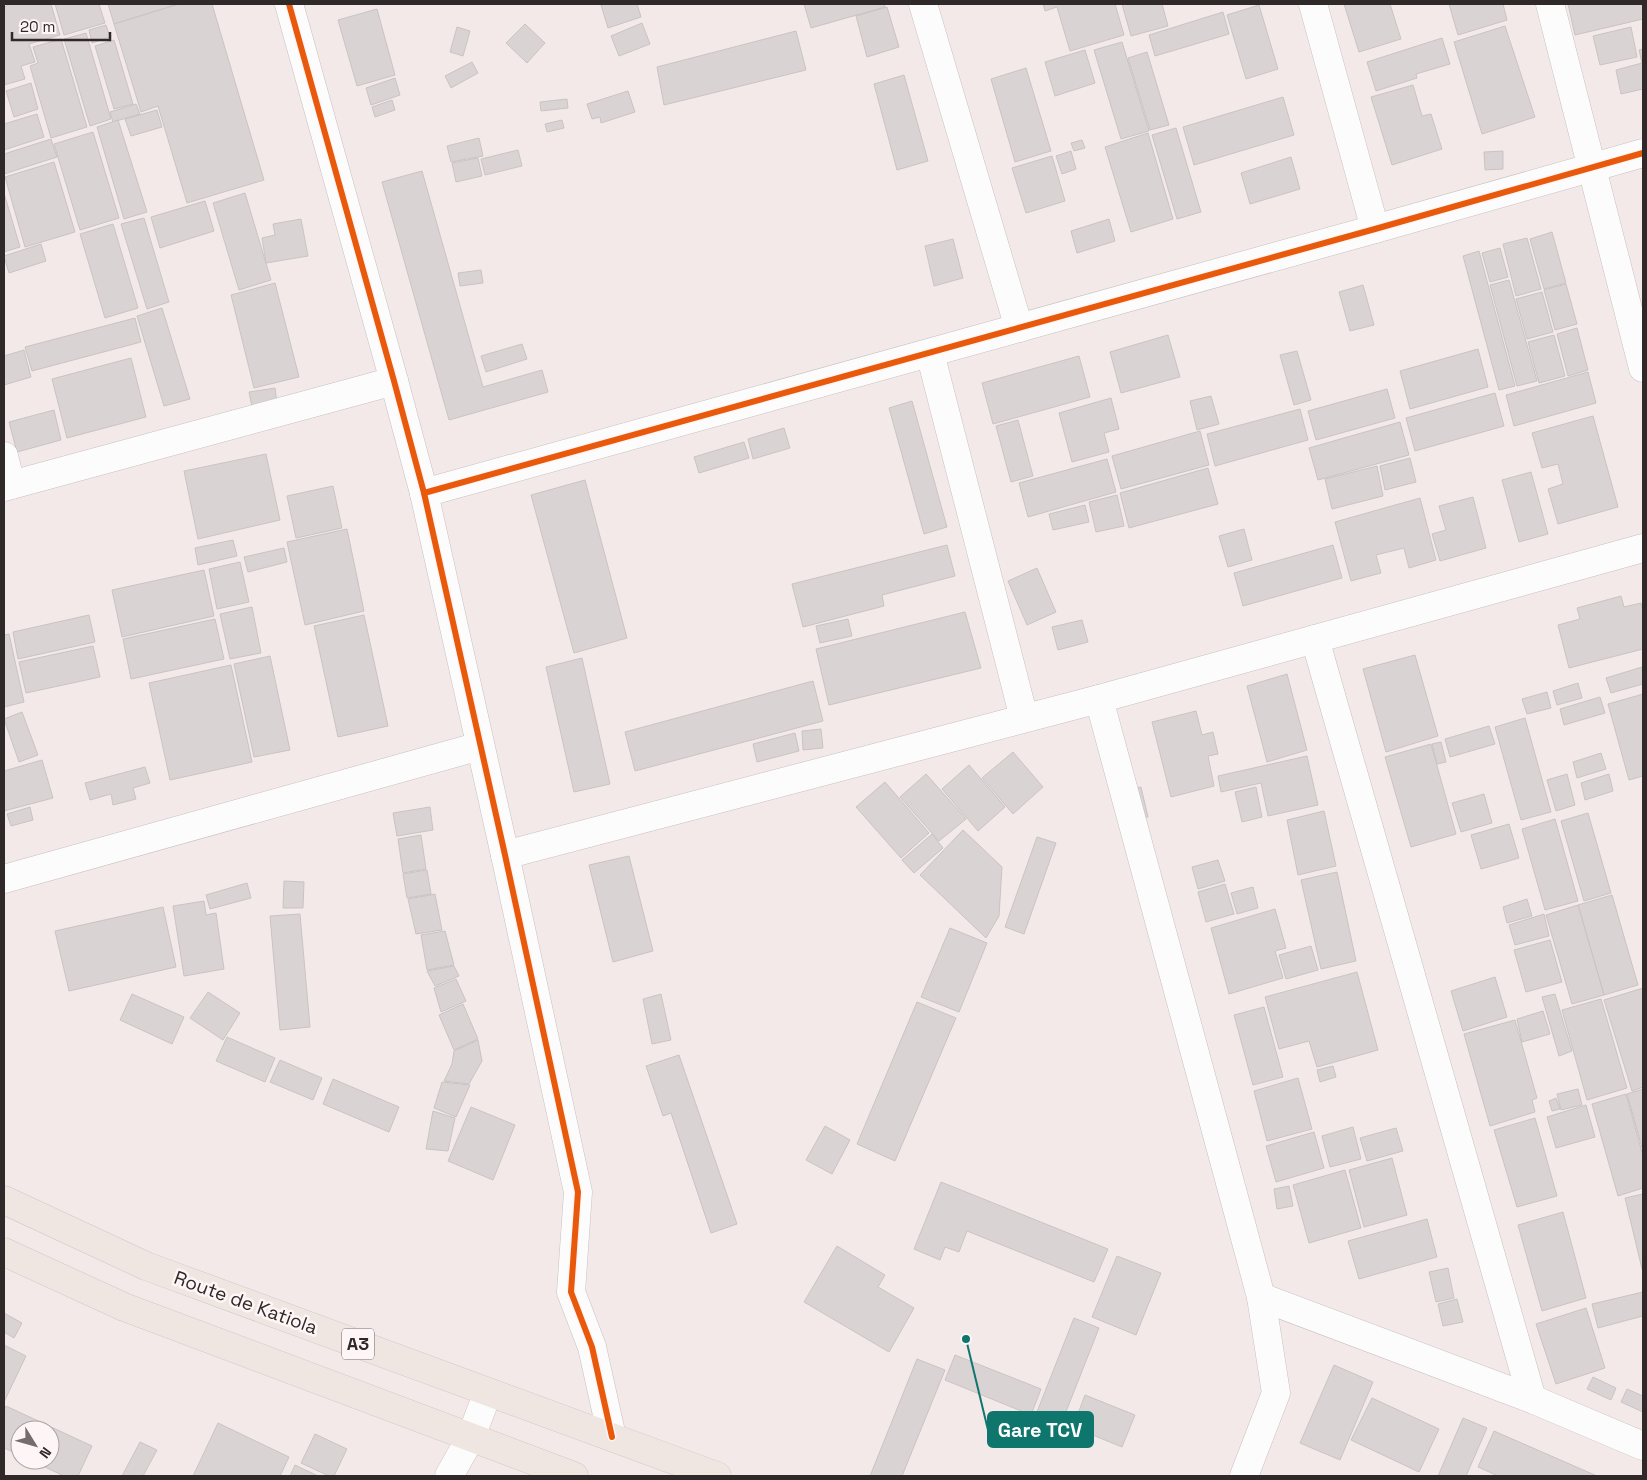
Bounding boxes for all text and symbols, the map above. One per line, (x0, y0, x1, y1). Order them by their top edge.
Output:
scale bar (12, 10, 110, 42)
text: 20 m (20, 17, 55, 36)
street label: Route de Katiola (171, 1265, 321, 1340)
road number: A3 (342, 1328, 374, 1360)
callout: Gare TCV (988, 1412, 1093, 1447)
text: Gare TCV (998, 1417, 1082, 1443)
north arrow (10, 1420, 60, 1470)
text: N (35, 1444, 55, 1462)

